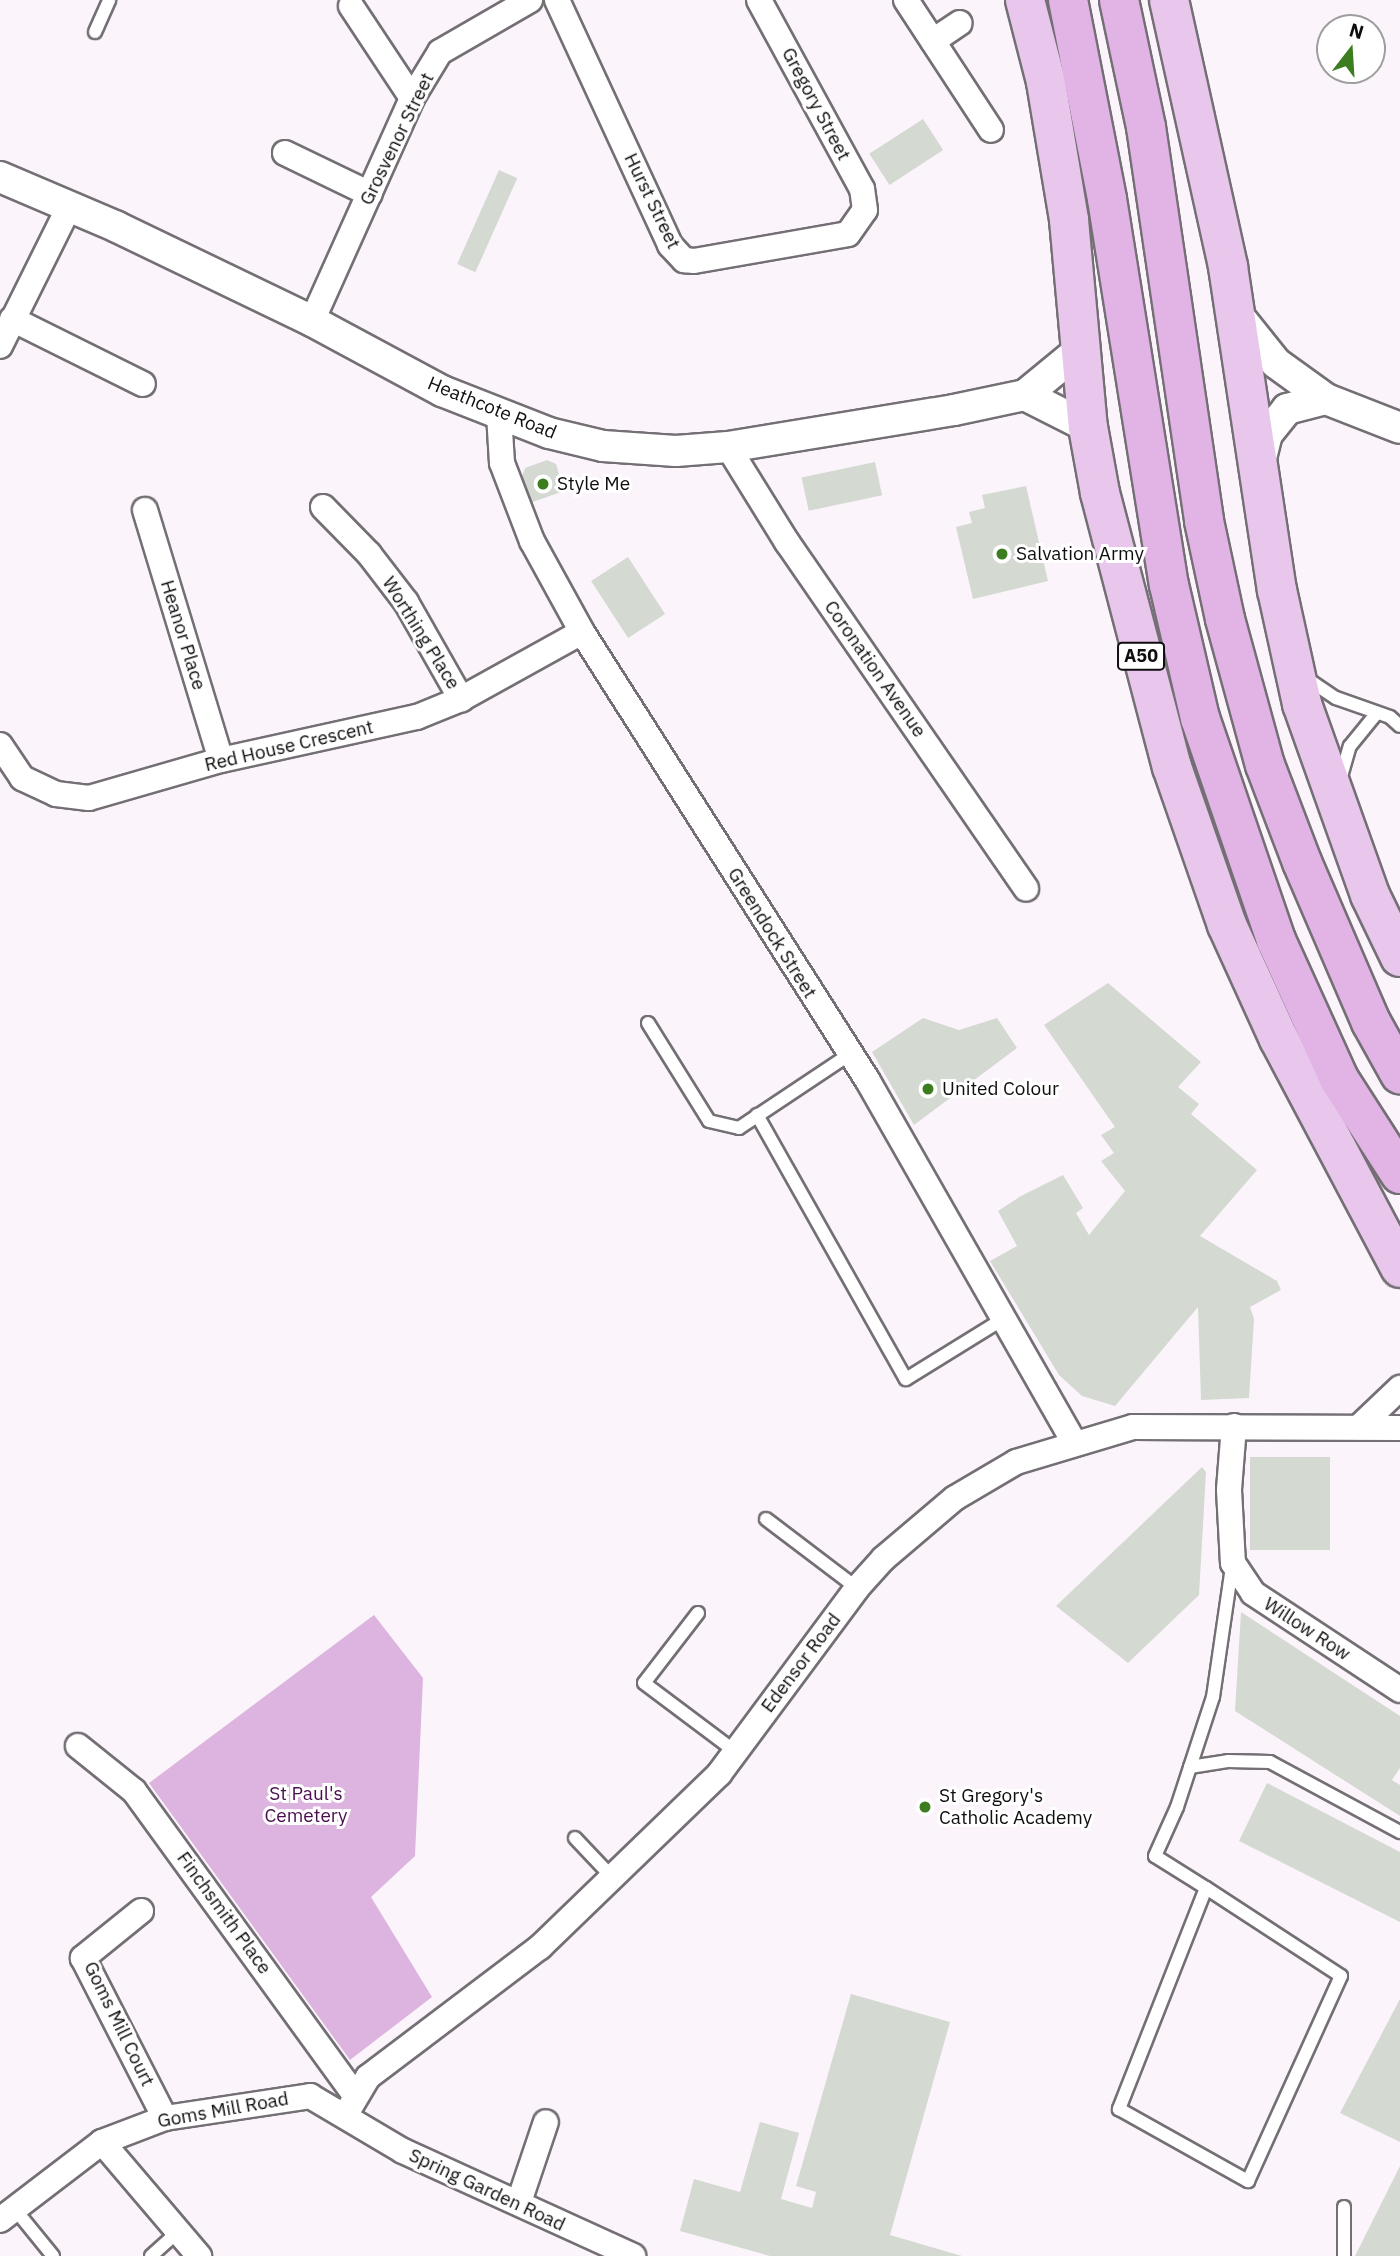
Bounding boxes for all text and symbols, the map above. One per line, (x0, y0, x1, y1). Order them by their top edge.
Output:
north arrow (1316, 14, 1386, 84)
text: N (1346, 17, 1367, 44)
street label: Gregory Street (777, 44, 855, 164)
street label: Grosvenor Street (355, 69, 439, 209)
street label: Hurst Street (619, 149, 685, 253)
street label: Heathcote Road (424, 372, 560, 444)
place label: Style Me (557, 473, 630, 495)
marker: Style Me (535, 476, 551, 492)
place label: Salvation Army (1016, 543, 1144, 565)
marker: Salvation Army (994, 546, 1010, 562)
street label: Worthing Place (377, 572, 465, 694)
street label: Heanor Place (155, 577, 211, 693)
street label: Coronation Avenue (819, 596, 931, 742)
road number: A50 (1116, 642, 1166, 670)
street label: Red House Crescent (202, 715, 376, 777)
street label: Greendock Street (723, 864, 821, 1002)
place label: United Colour (942, 1078, 1059, 1100)
marker: United Colour (920, 1081, 936, 1097)
street label: Willow Row (1259, 1593, 1355, 1665)
street label: Edensor Road (756, 1609, 846, 1717)
park label: St Paul's Cemetery (265, 1783, 347, 1827)
place label: St Gregory's Catholic Academy (939, 1785, 1092, 1829)
marker: St Gregory's Catholic Academy (917, 1799, 933, 1815)
street label: Finchsmith Place (172, 1847, 276, 1979)
street label: Goms Mill Court (79, 1958, 159, 2090)
street label: Goms Mill Road (156, 2087, 290, 2133)
street label: Spring Garden Road (405, 2144, 569, 2236)

